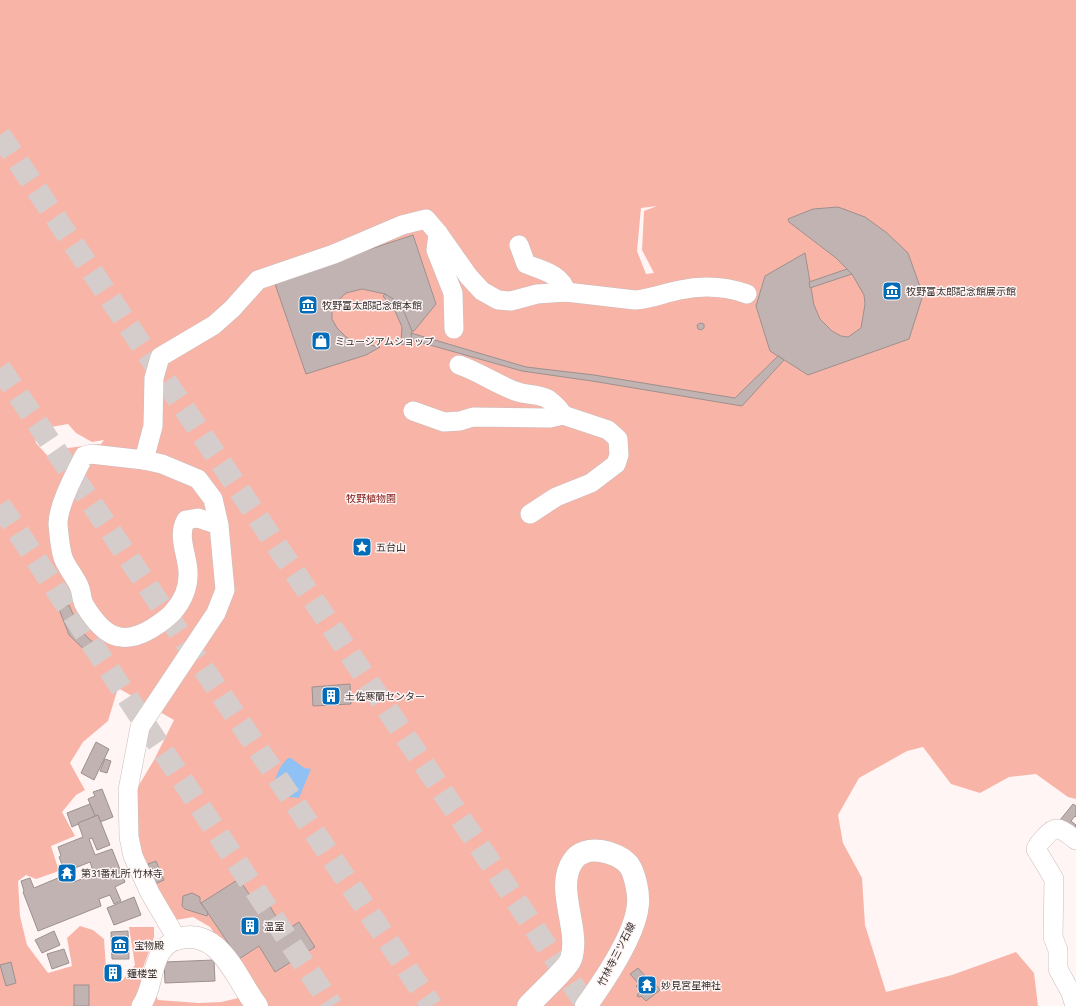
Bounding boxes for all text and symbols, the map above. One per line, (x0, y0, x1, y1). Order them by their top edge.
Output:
museum icon: 牧野富太郎記念館展示館 (881, 280, 903, 302)
place label: 牧野富太郎記念館展示館 (906, 285, 1016, 298)
museum icon: 牧野富太郎記念館本館 (297, 294, 319, 316)
place label: 牧野富太郎記念館本館 (322, 299, 422, 312)
shop icon: ミュージアムショップ (310, 330, 332, 352)
place label: ミュージアムショップ (335, 335, 434, 348)
park label: 牧野植物園 (346, 492, 396, 505)
place icon: 五台山 (351, 536, 373, 558)
place label: 五台山 (376, 541, 406, 554)
building icon: 土佐寒蘭センター (320, 685, 342, 707)
place label: 土佐寒蘭センター (345, 690, 425, 703)
temple icon: 第31番札所 竹林寺 (56, 862, 78, 884)
place label: 第31番札所 竹林寺 (81, 867, 163, 880)
building icon: 温室 (239, 915, 261, 937)
place label: 温室 (264, 920, 284, 933)
street label: 竹林寺三ツ石線 (595, 920, 638, 988)
museum icon: 宝物殿 (109, 934, 131, 956)
place label: 宝物殿 (134, 939, 164, 952)
building icon: 鐘楼堂 (102, 962, 124, 984)
place label: 鐘楼堂 (127, 967, 157, 980)
temple icon: 妙見宮星神社 (636, 974, 658, 996)
place label: 妙見宮星神社 (661, 979, 721, 992)

